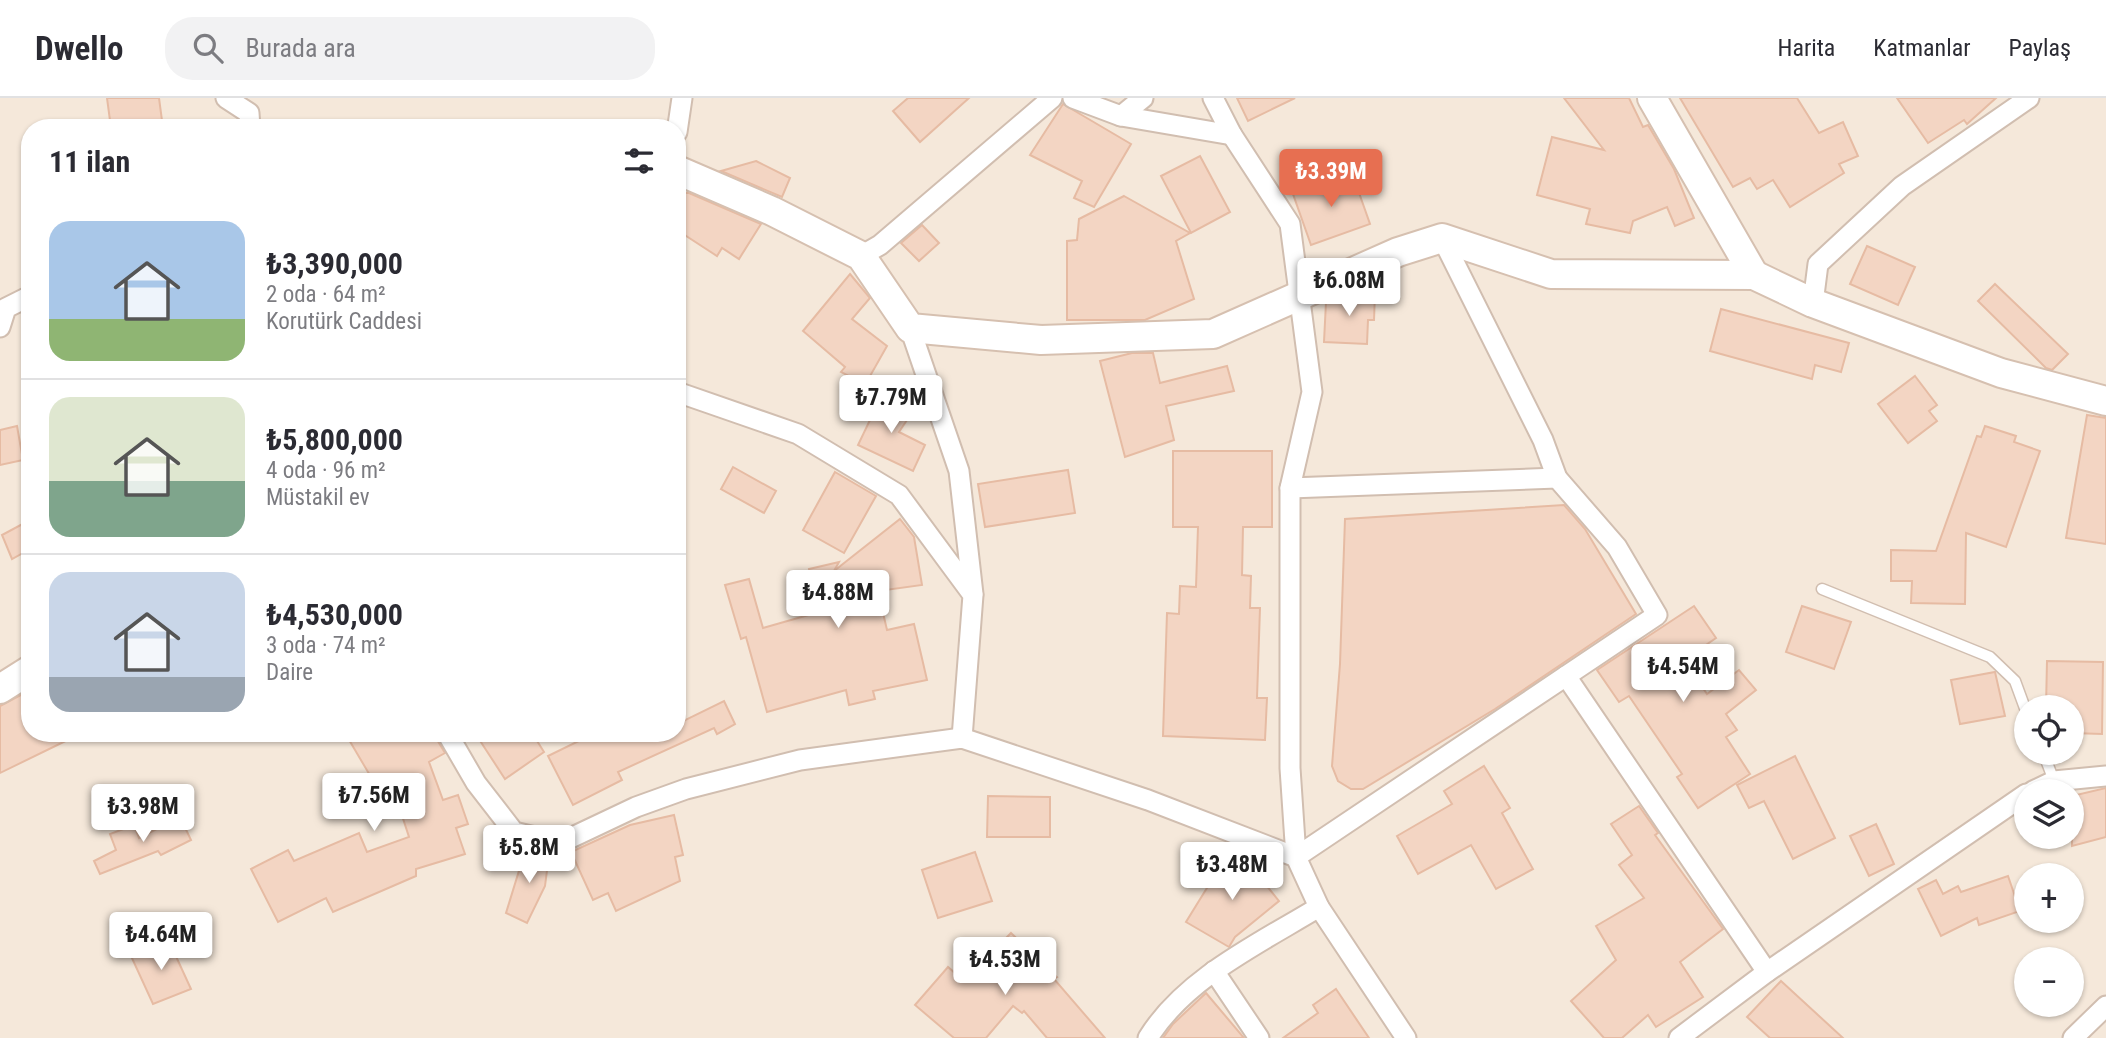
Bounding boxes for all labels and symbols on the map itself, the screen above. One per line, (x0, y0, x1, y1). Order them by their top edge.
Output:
pin: ₺3.39M (1274, 150, 1388, 209)
pin: ₺6.08M (1292, 258, 1406, 318)
pin: ₺7.79M (834, 376, 948, 435)
pin: ₺4.88M (781, 570, 895, 630)
pin: ₺4.54M (1626, 644, 1740, 704)
pin: ₺7.56M (317, 774, 431, 833)
pin: ₺3.98M (86, 784, 200, 844)
pin: ₺5.8M (480, 826, 578, 885)
pin: ₺3.48M (1175, 842, 1289, 902)
pin: ₺4.64M (104, 912, 218, 972)
pin: ₺4.53M (948, 937, 1062, 997)

